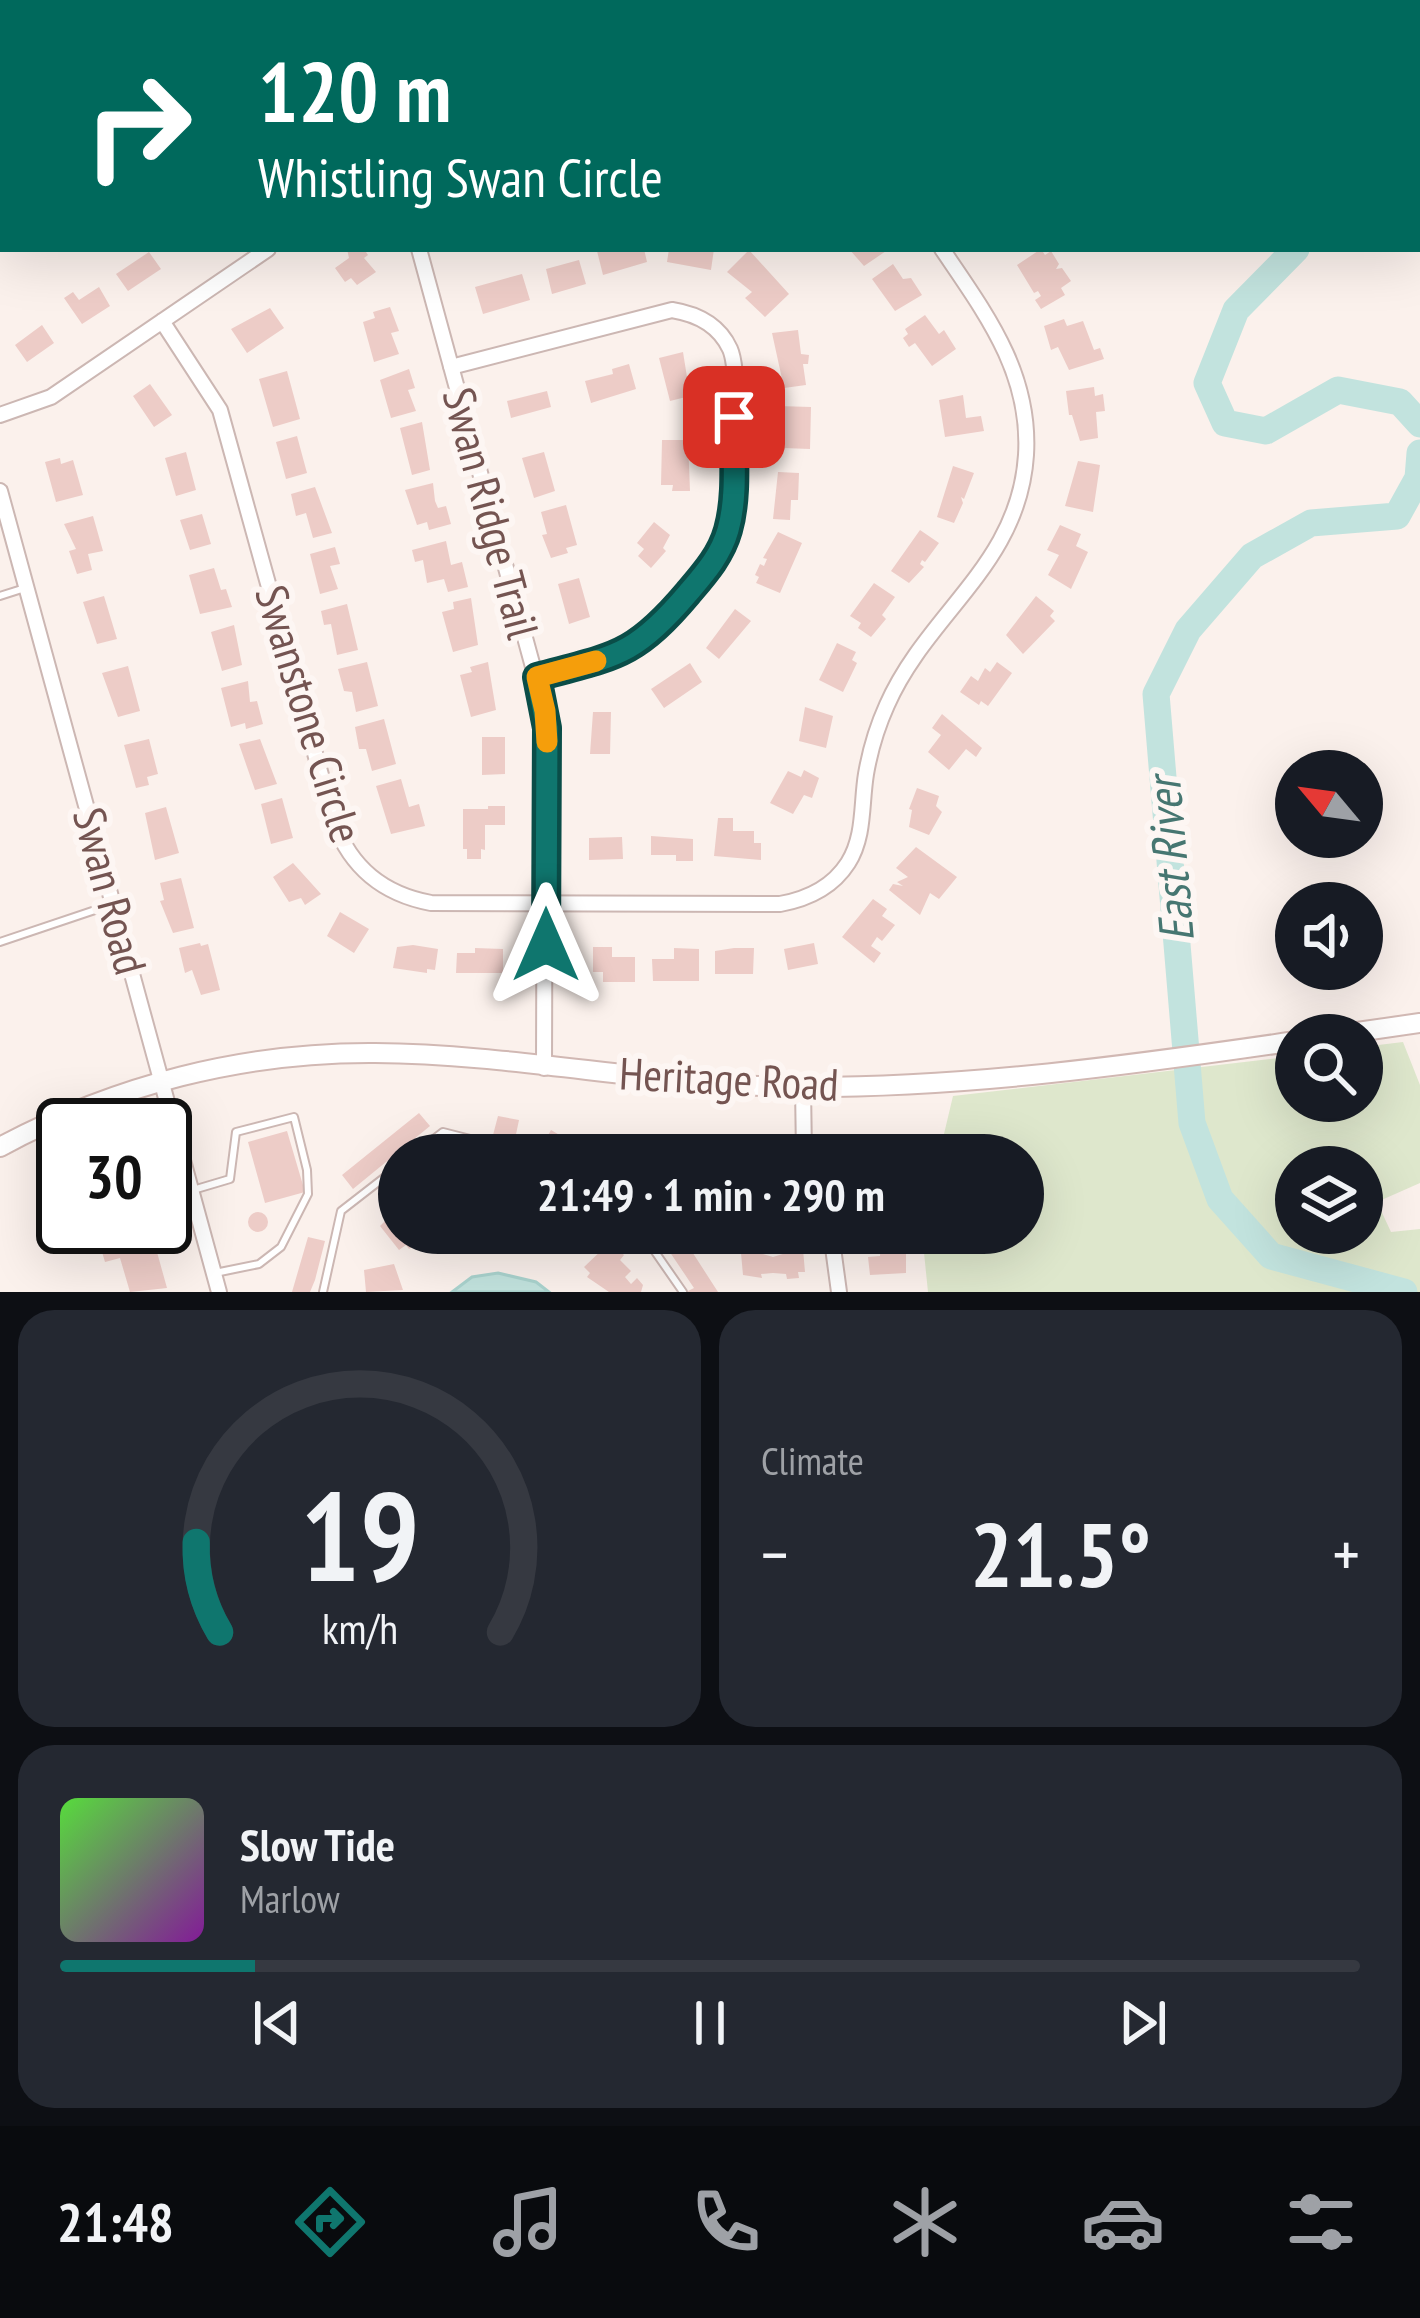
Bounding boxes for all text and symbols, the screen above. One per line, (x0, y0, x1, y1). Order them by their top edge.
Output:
text: 120 m (258, 36, 451, 145)
icon: right (60, 48, 216, 204)
text: Whistling Swan Circle (258, 142, 663, 212)
pin (683, 366, 785, 468)
street label: Swan Ridge Trail (431, 381, 553, 645)
icon: arrive (701, 384, 767, 450)
street label: Swanstone Circle (243, 578, 377, 849)
north arrow (1275, 750, 1383, 858)
map controls (1275, 750, 1383, 1254)
water label: East River (1130, 770, 1207, 945)
street label: Swan Road (61, 801, 161, 980)
position arrow (483, 882, 609, 1008)
button: sound (1275, 882, 1383, 990)
button: search (1275, 1014, 1383, 1122)
street label: Heritage Road (618, 1043, 840, 1113)
speed limit sign: 30 (36, 1098, 192, 1254)
button: layers (1275, 1146, 1383, 1254)
text: 21:49 · 1 min · 290 m (537, 1165, 885, 1223)
text: Climate (761, 1435, 864, 1486)
text: 19 (300, 1454, 419, 1615)
text: 21.5° (970, 1495, 1151, 1612)
text: − (761, 1511, 788, 1596)
text: + (1333, 1511, 1360, 1596)
text: km/h (321, 1599, 398, 1655)
text: Slow Tide (240, 1815, 395, 1873)
text: Marlow (240, 1873, 340, 1924)
icon: previous (244, 1990, 310, 2056)
icon: pause (677, 1990, 743, 2056)
icon: next (1110, 1990, 1176, 2056)
icon: directions (288, 2180, 372, 2264)
icon: music (486, 2180, 570, 2264)
icon: phone (684, 2180, 768, 2264)
icon: climate (883, 2180, 967, 2264)
icon: car (1081, 2180, 1165, 2264)
icon: filters (1279, 2180, 1363, 2264)
text: 21:48 (57, 2187, 174, 2257)

